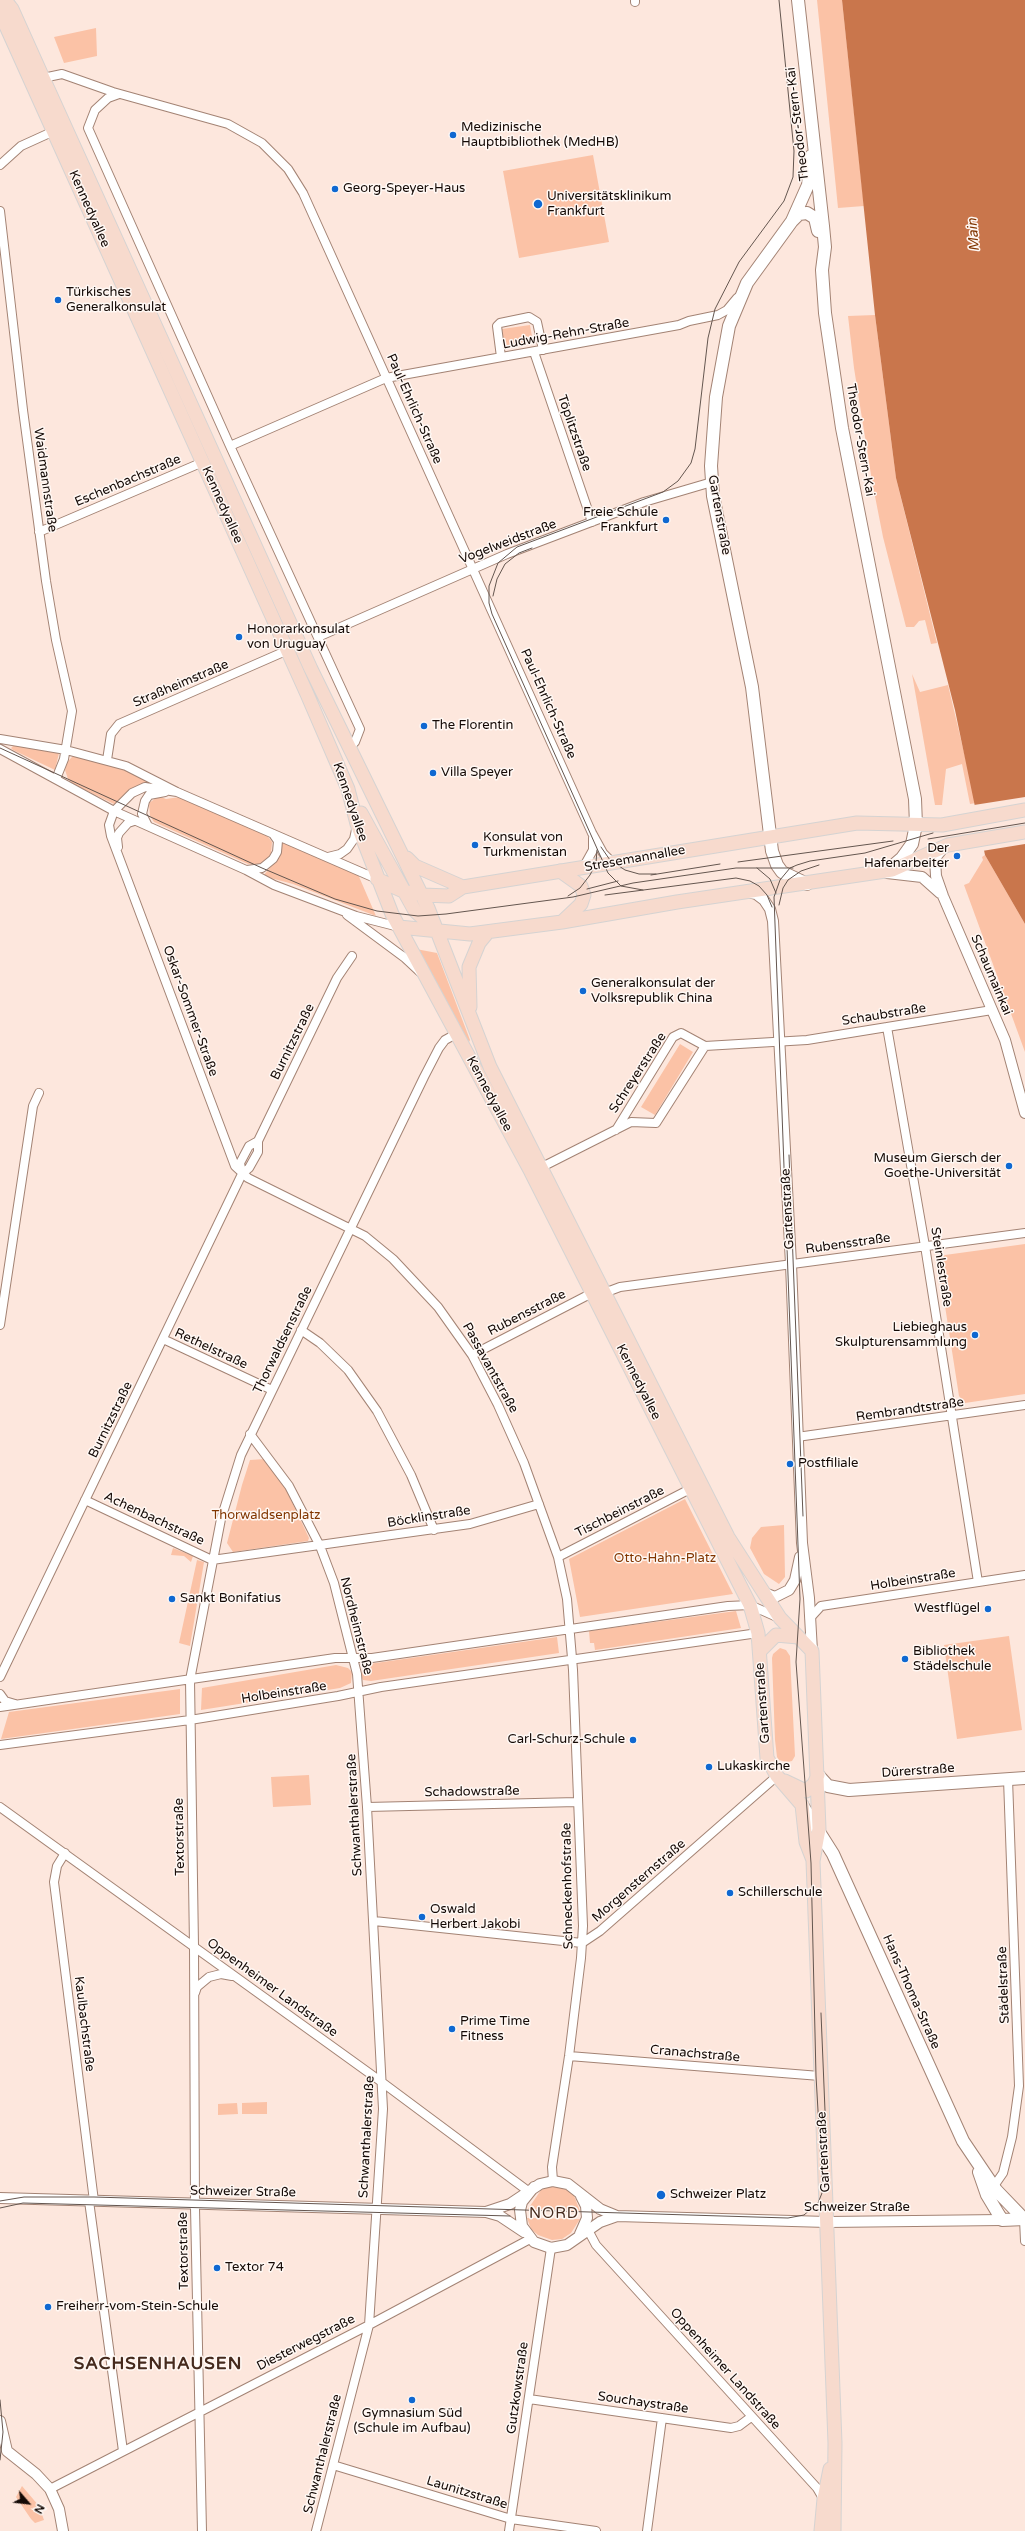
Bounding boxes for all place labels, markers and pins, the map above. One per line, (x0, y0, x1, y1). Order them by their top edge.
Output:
place label: Medizinische Hauptbibliothek (MedHB) (461, 120, 619, 151)
marker: Medizinische Hauptbibliothek (MedHB) (448, 130, 458, 140)
place label: Georg-Speyer-Haus (343, 181, 465, 197)
marker: Georg-Speyer-Haus (330, 184, 340, 194)
place label: Universitätsklinikum Frankfurt (547, 189, 671, 220)
marker: Universitätsklinikum Frankfurt (532, 198, 544, 210)
place label: Türkisches Generalkonsulat (66, 285, 166, 316)
marker: Türkisches Generalkonsulat (53, 295, 63, 305)
place label: Freie Schule Frankfurt (583, 505, 658, 536)
marker: Freie Schule Frankfurt (661, 515, 671, 525)
place label: Honorarkonsulat von Uruguay (247, 622, 350, 653)
marker: Honorarkonsulat von Uruguay (234, 632, 244, 642)
place label: The Florentin (432, 718, 513, 734)
marker: The Florentin (419, 721, 429, 731)
place label: Villa Speyer (441, 765, 513, 781)
marker: Villa Speyer (428, 768, 438, 778)
place label: Konsulat von Turkmenistan (483, 830, 567, 861)
marker: Konsulat von Turkmenistan (470, 840, 480, 850)
place label: Der Hafenarbeiter (864, 841, 949, 872)
marker: Der Hafenarbeiter (952, 851, 962, 861)
place label: Generalkonsulat der Volksrepublik China (591, 976, 715, 1007)
marker: Generalkonsulat der Volksrepublik China (578, 986, 588, 996)
place label: Museum Giersch der Goethe-Universität (873, 1151, 1001, 1182)
marker: Museum Giersch der Goethe-Universität (1004, 1161, 1014, 1171)
place label: Liebieghaus Skulpturensammlung (835, 1320, 967, 1351)
marker: Liebieghaus Skulpturensammlung (970, 1330, 980, 1340)
place label: Postfiliale (798, 1456, 858, 1472)
marker: Postfiliale (785, 1459, 795, 1469)
place label: Sankt Bonifatius (180, 1591, 281, 1607)
marker: Sankt Bonifatius (167, 1594, 177, 1604)
place label: Westflügel (914, 1601, 980, 1617)
marker: Westflügel (983, 1604, 993, 1614)
place label: Bibliothek Städelschule (913, 1644, 991, 1675)
marker: Bibliothek Städelschule (900, 1654, 910, 1664)
place label: Carl-Schurz-Schule (508, 1732, 625, 1748)
marker: Carl-Schurz-Schule (628, 1735, 638, 1745)
place label: Lukaskirche (717, 1759, 790, 1775)
marker: Lukaskirche (704, 1762, 714, 1772)
place label: Schillerschule (738, 1885, 822, 1901)
marker: Schillerschule (725, 1888, 735, 1898)
place label: Oswald Herbert Jakobi (430, 1902, 521, 1933)
marker: Oswald Herbert Jakobi (417, 1912, 427, 1922)
place label: Prime Time Fitness (460, 2014, 530, 2045)
marker: Prime Time Fitness (447, 2024, 457, 2034)
place label: Schweizer Platz (670, 2187, 766, 2203)
marker: Schweizer Platz (655, 2189, 667, 2201)
place label: Textor 74 (225, 2260, 284, 2276)
marker: Textor 74 (212, 2263, 222, 2273)
place label: Freiherr-vom-Stein-Schule (56, 2299, 219, 2315)
marker: Freiherr-vom-Stein-Schule (43, 2302, 53, 2312)
marker: Gymnasium Süd (Schule im Aufbau) (407, 2395, 417, 2405)
place label: Gymnasium Süd (Schule im Aufbau) (354, 2406, 470, 2437)

